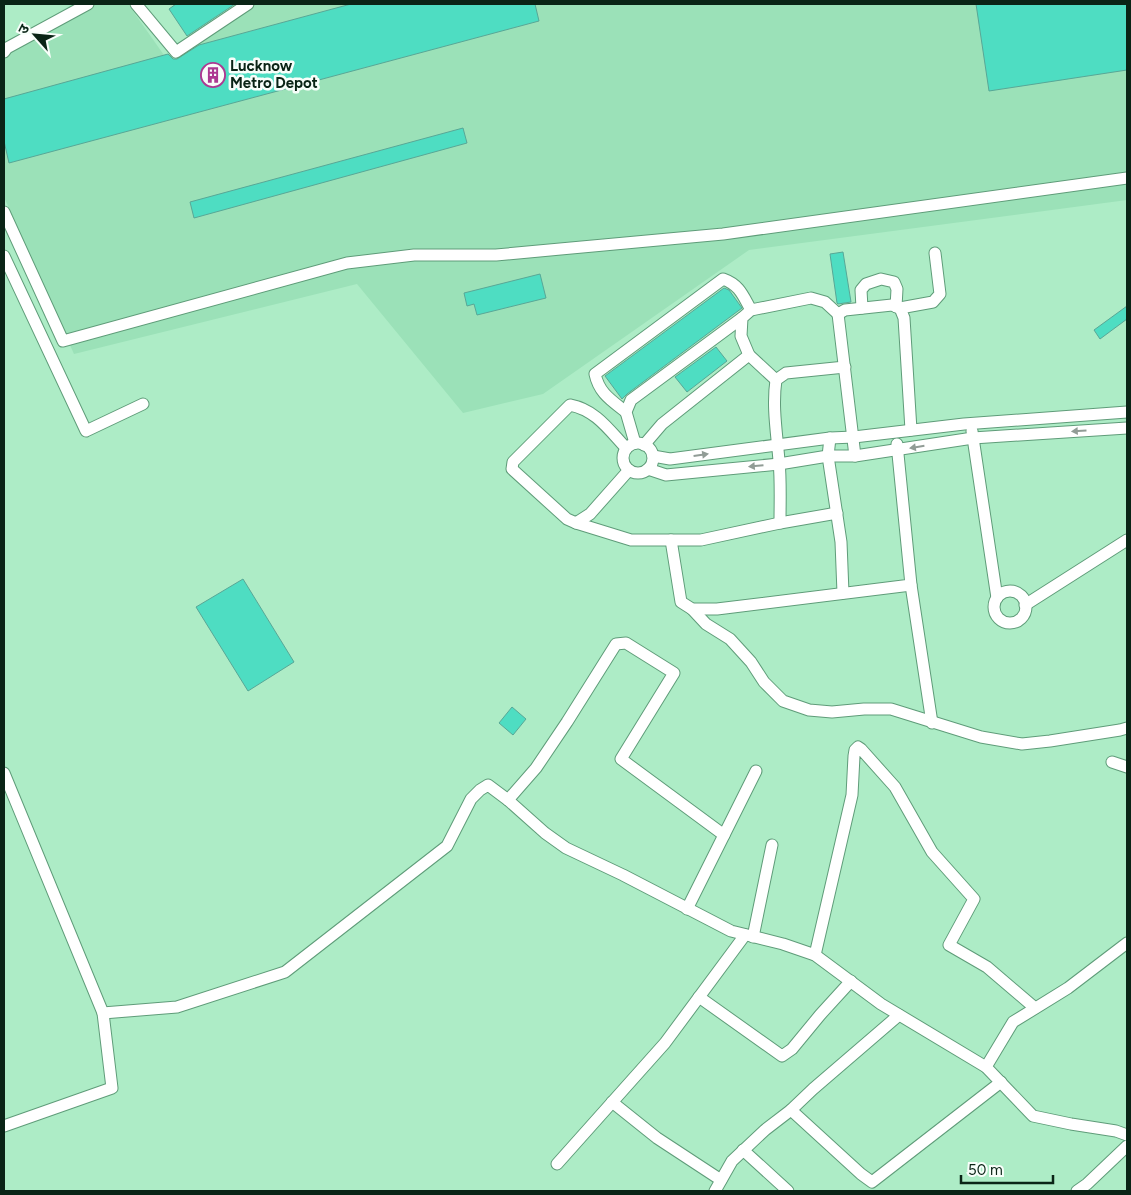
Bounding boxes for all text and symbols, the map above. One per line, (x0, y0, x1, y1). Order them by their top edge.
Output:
north arrow (10, 10, 60, 60)
text: उ (14, 21, 34, 37)
place label: Lucknow Metro Depot (230, 57, 318, 92)
building icon: Lucknow Metro Depot (200, 62, 226, 88)
one-way arrow (1070, 428, 1086, 436)
one-way arrow (909, 443, 925, 451)
one-way arrow (693, 451, 709, 459)
one-way arrow (748, 462, 764, 470)
scale bar (961, 1152, 1054, 1184)
text: 50 m (968, 1161, 1003, 1179)

